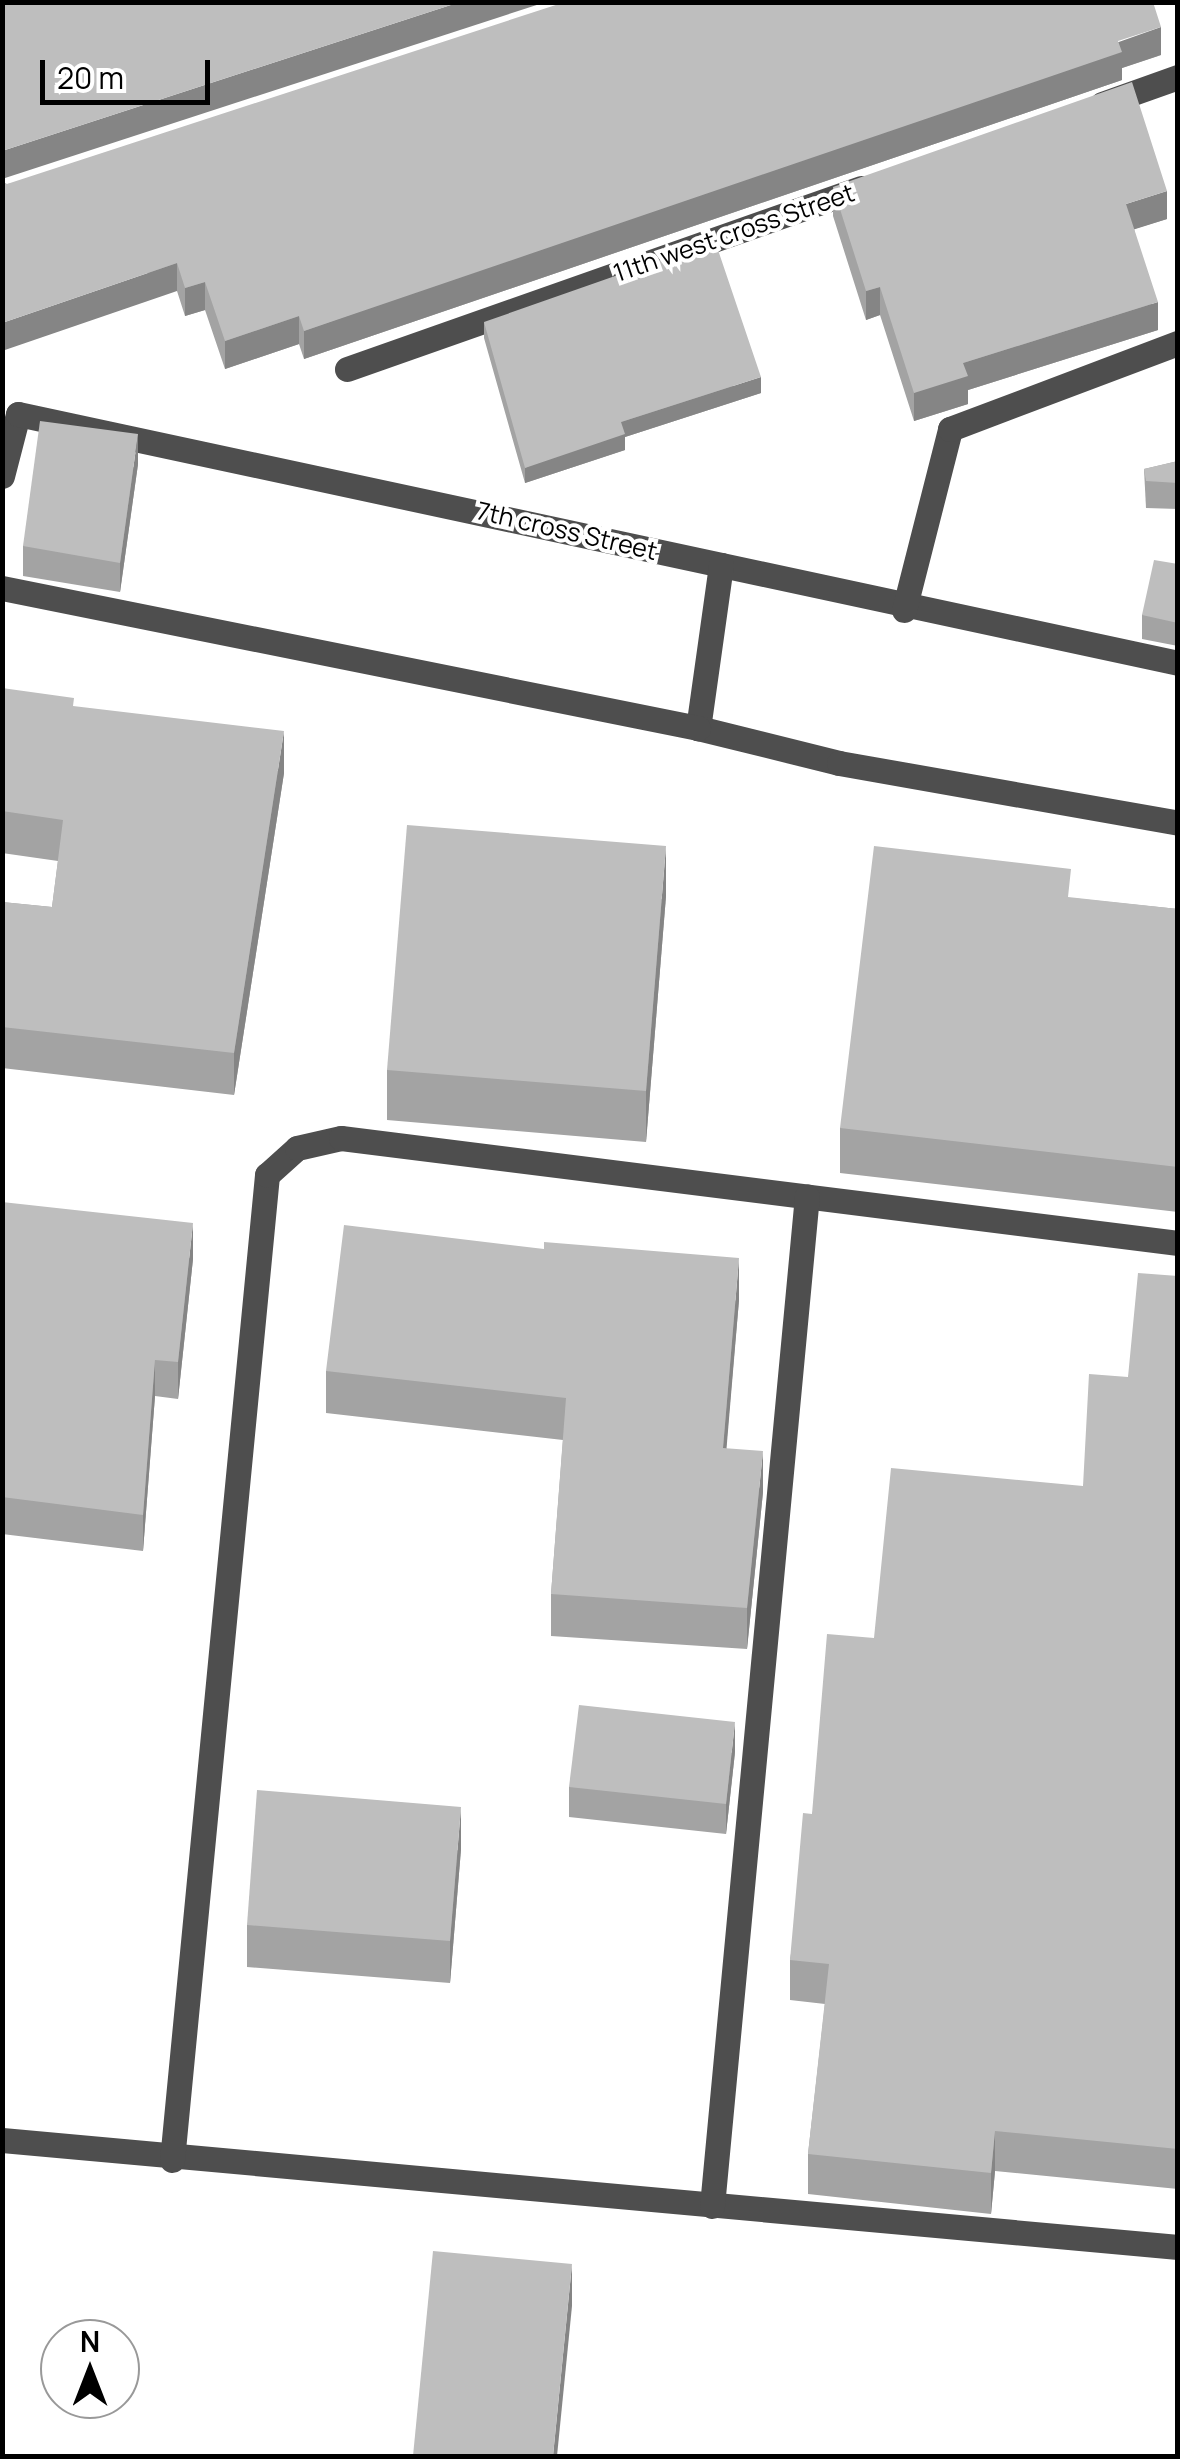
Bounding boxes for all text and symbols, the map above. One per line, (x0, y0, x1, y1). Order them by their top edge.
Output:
scale bar (45, 40, 215, 102)
text: 20 m (57, 57, 124, 98)
street label: 11th west cross Street (610, 178, 858, 288)
street label: 7th cross Street (474, 496, 660, 566)
north arrow (40, 2319, 140, 2419)
text: N (80, 2322, 100, 2360)

